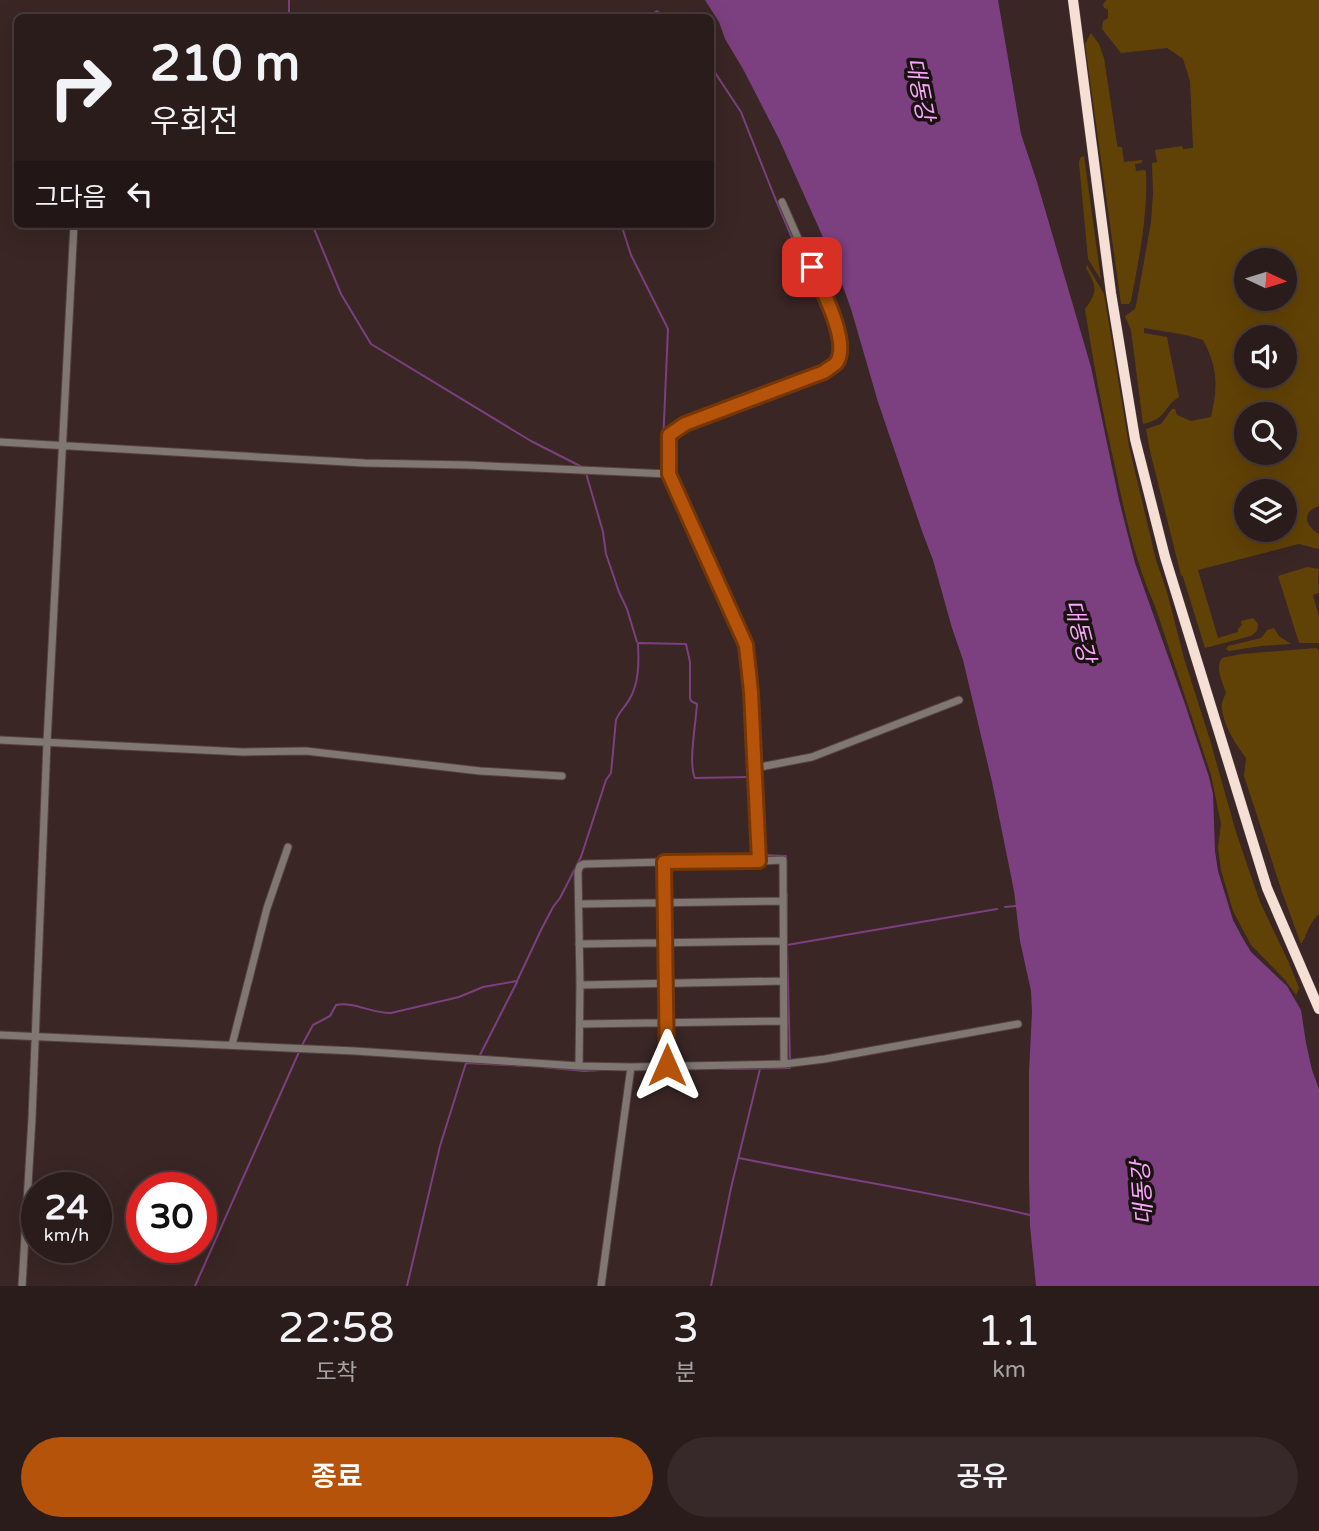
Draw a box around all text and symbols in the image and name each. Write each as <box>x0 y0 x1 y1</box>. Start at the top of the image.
text: 210 m <box>150 35 300 94</box>
icon: right <box>35 42 126 133</box>
water label: 대동강 <box>899 55 939 126</box>
text: 우회전 <box>150 103 238 141</box>
icon: left <box>121 175 159 213</box>
text: 그다음 <box>35 182 107 213</box>
pin <box>782 237 842 297</box>
icon: arrive <box>793 248 831 286</box>
north arrow <box>1234 248 1297 312</box>
map controls <box>1234 248 1297 542</box>
button: sound <box>1234 325 1297 388</box>
button: search <box>1234 402 1297 465</box>
button: layers <box>1234 479 1297 542</box>
water label: 대동강 <box>1058 597 1101 668</box>
position arrow <box>630 1028 704 1102</box>
water label: 대동강 <box>1127 1158 1159 1226</box>
speed limit sign: 30 <box>126 1172 217 1263</box>
text: 24 <box>45 1187 88 1229</box>
text: km/h <box>44 1224 89 1246</box>
text: 22:58 <box>278 1303 395 1354</box>
text: 3 <box>673 1303 699 1354</box>
text: 1.1 <box>977 1306 1041 1357</box>
text: km <box>992 1356 1026 1384</box>
text: 도착 <box>315 1359 357 1387</box>
text: 분 <box>675 1359 696 1387</box>
button: 종료 <box>21 1437 653 1517</box>
button: 공유 <box>667 1437 1298 1517</box>

